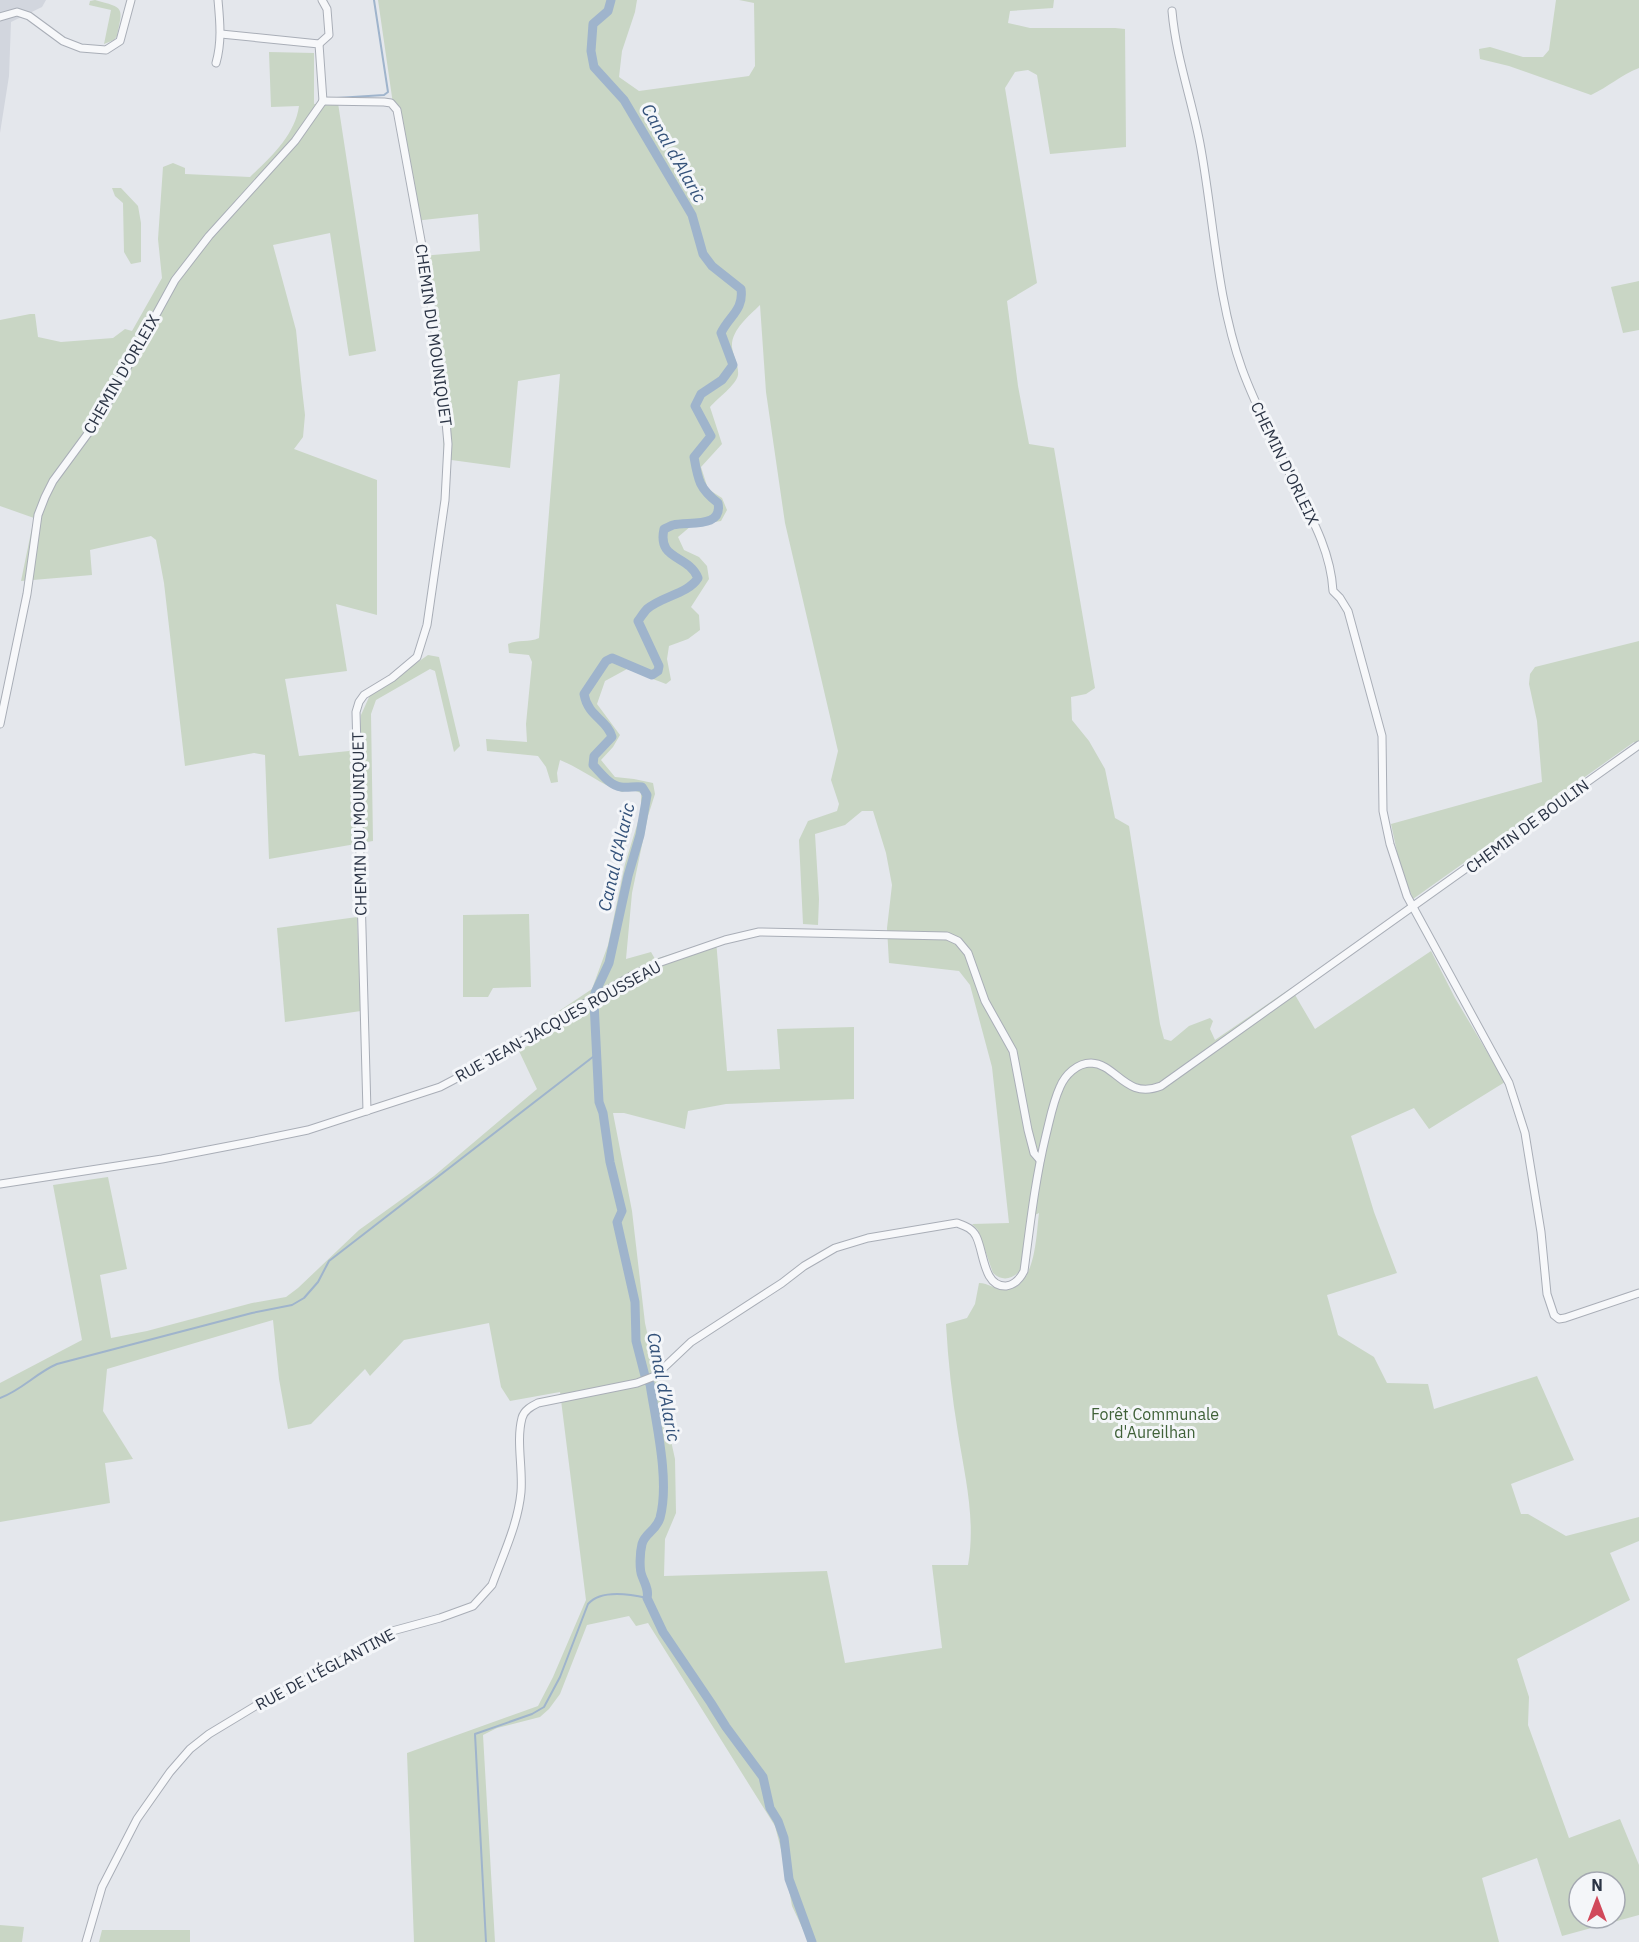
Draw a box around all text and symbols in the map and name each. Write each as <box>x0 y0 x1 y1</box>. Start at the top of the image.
water label: Canal d'Alaric <box>636 99 712 207</box>
street label: CHEMIN DU MOUNIQUET <box>411 243 457 427</box>
street label: CHEMIN D'ORLEIX <box>79 311 163 437</box>
street label: CHEMIN D'ORLEIX <box>1247 398 1324 528</box>
street label: CHEMIN DU MOUNIQUET <box>347 732 371 916</box>
street label: CHEMIN DE BOULIN <box>1462 775 1592 877</box>
water label: Canal d'Alaric <box>592 800 640 913</box>
street label: RUE JEAN-JACQUES ROUSSEAU <box>452 956 664 1086</box>
water label: Canal d'Alaric <box>642 1331 686 1444</box>
park label: Forêt Communale d'Aureilhan <box>1091 1404 1219 1442</box>
street label: RUE DE L'ÉGLANTINE <box>251 1623 398 1714</box>
north arrow <box>1567 1870 1627 1930</box>
text: N <box>1591 1875 1603 1895</box>

